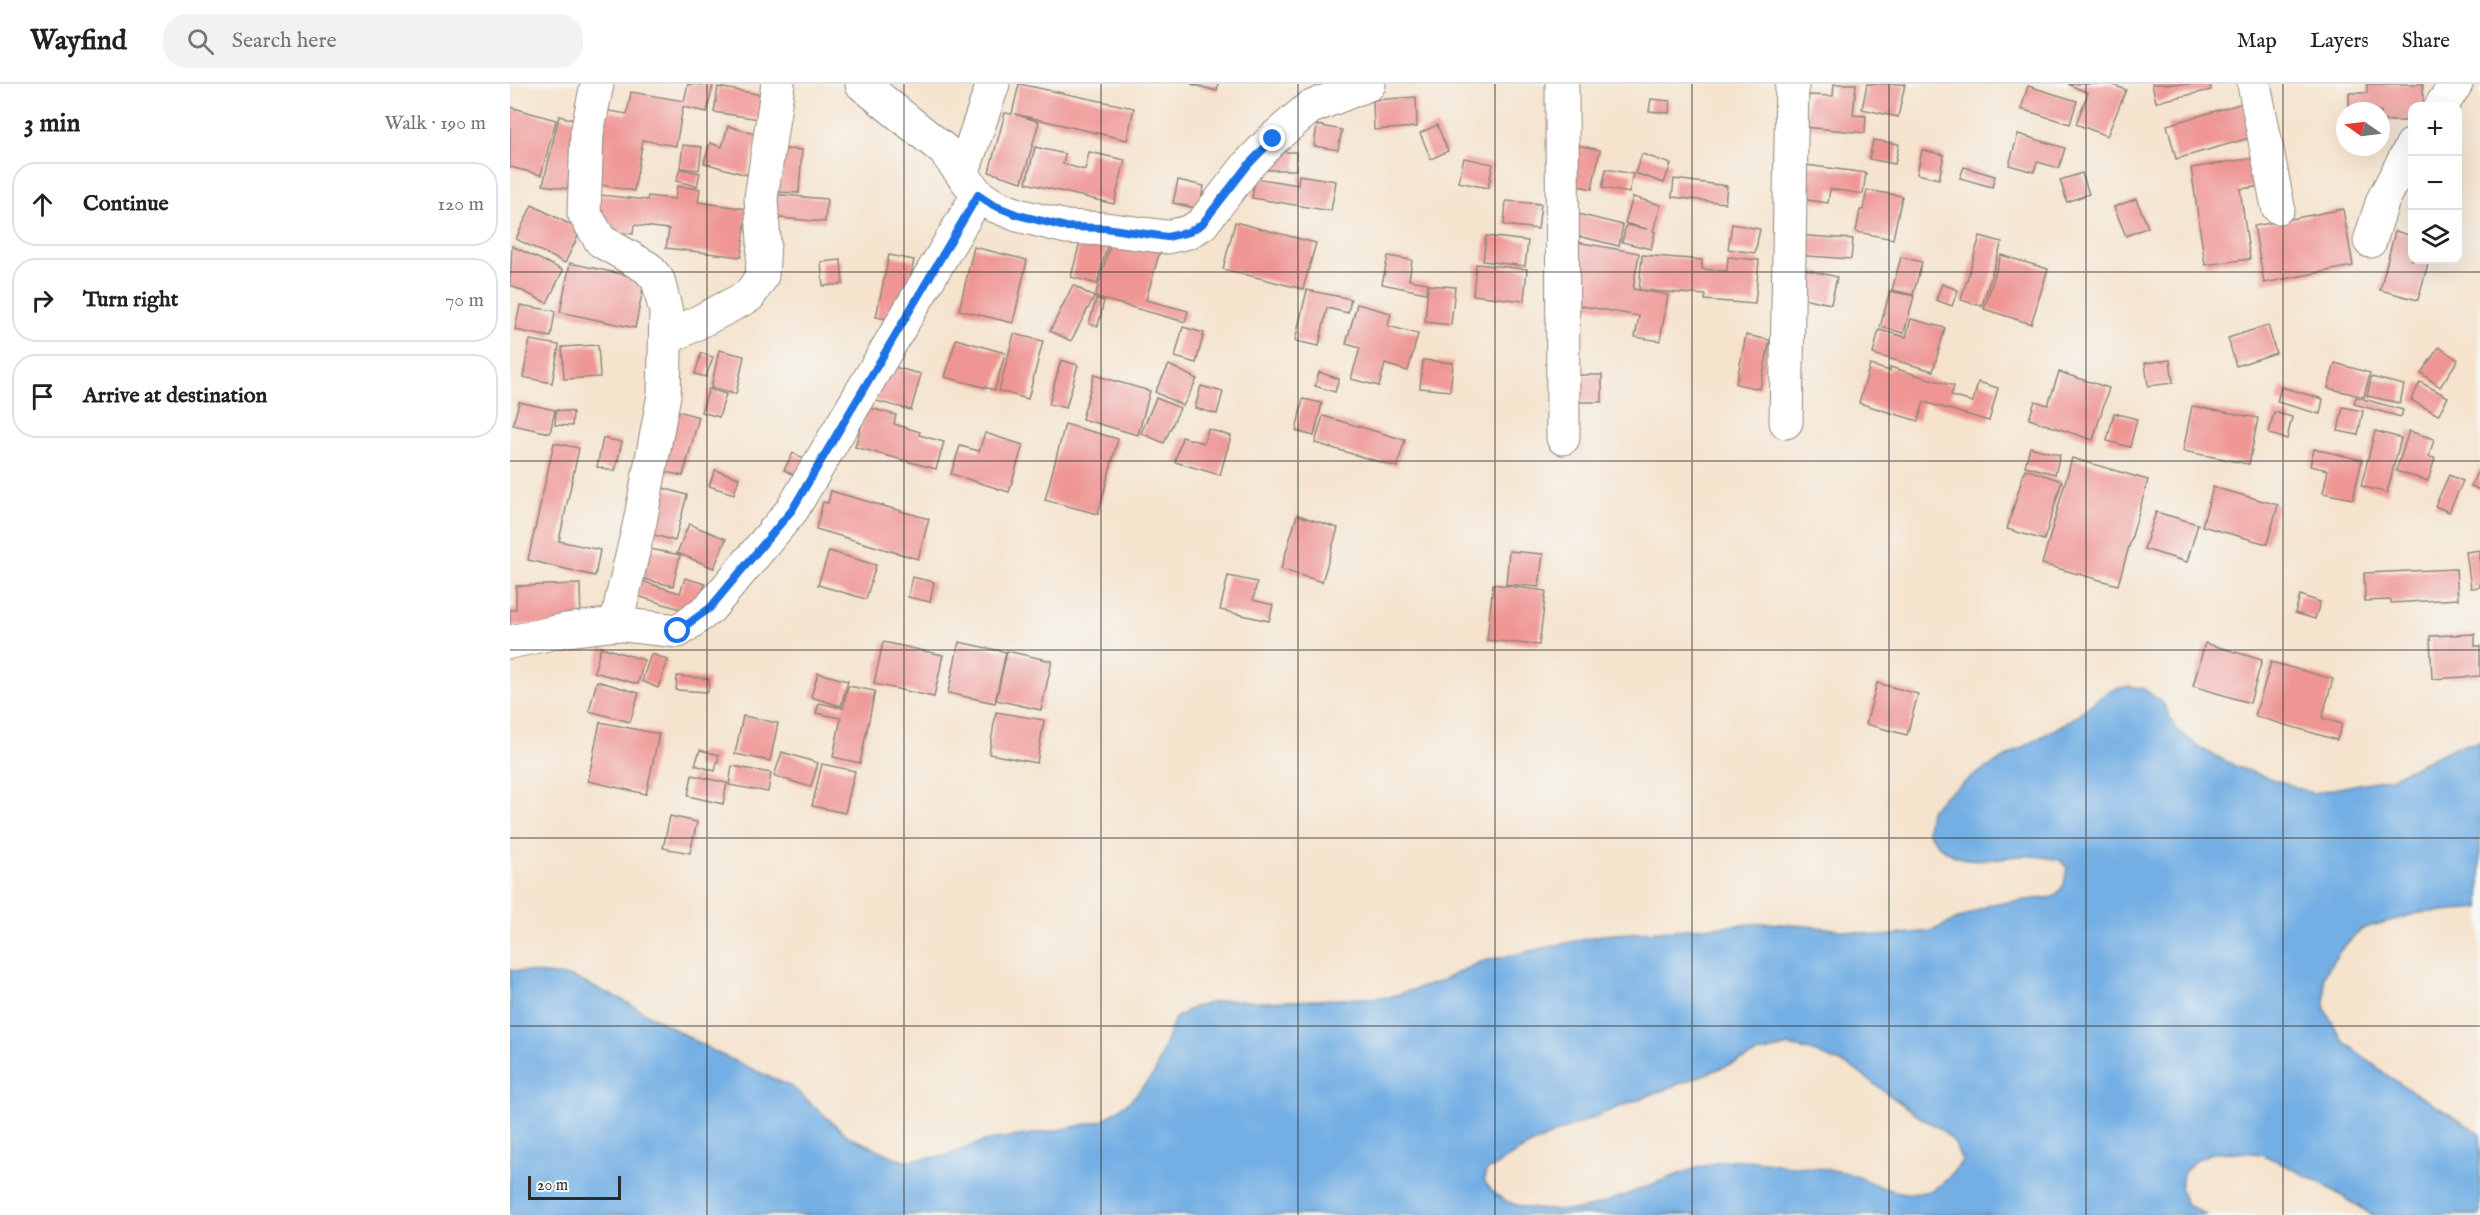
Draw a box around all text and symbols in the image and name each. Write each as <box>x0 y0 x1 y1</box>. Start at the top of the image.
search box <box>163 14 583 68</box>
text: Wayfind <box>30 24 127 59</box>
icon: search <box>184 25 217 58</box>
text: Search here <box>232 27 337 55</box>
text: Map <box>2237 28 2277 55</box>
text: Layers <box>2310 28 2369 55</box>
text: Share <box>2402 28 2450 55</box>
north arrow <box>2336 102 2390 156</box>
map controls <box>2408 102 2462 264</box>
button: + <box>2408 102 2462 156</box>
text: 3 min <box>24 107 80 140</box>
text: Walk · 190 m <box>384 111 486 136</box>
route end <box>1259 125 1285 151</box>
button: − <box>2408 156 2462 210</box>
icon: ahead <box>26 188 59 221</box>
text: Continue <box>83 190 169 218</box>
text: 120 m <box>438 192 484 217</box>
button: layers <box>2408 210 2462 264</box>
icon: right <box>26 284 59 317</box>
text: Turn right <box>83 286 178 314</box>
text: 70 m <box>445 288 484 313</box>
icon: arrive <box>26 380 59 413</box>
text: Arrive at destination <box>83 382 267 410</box>
route start <box>664 617 690 643</box>
scale bar <box>528 1173 621 1200</box>
text: 20 m <box>537 1176 568 1196</box>

